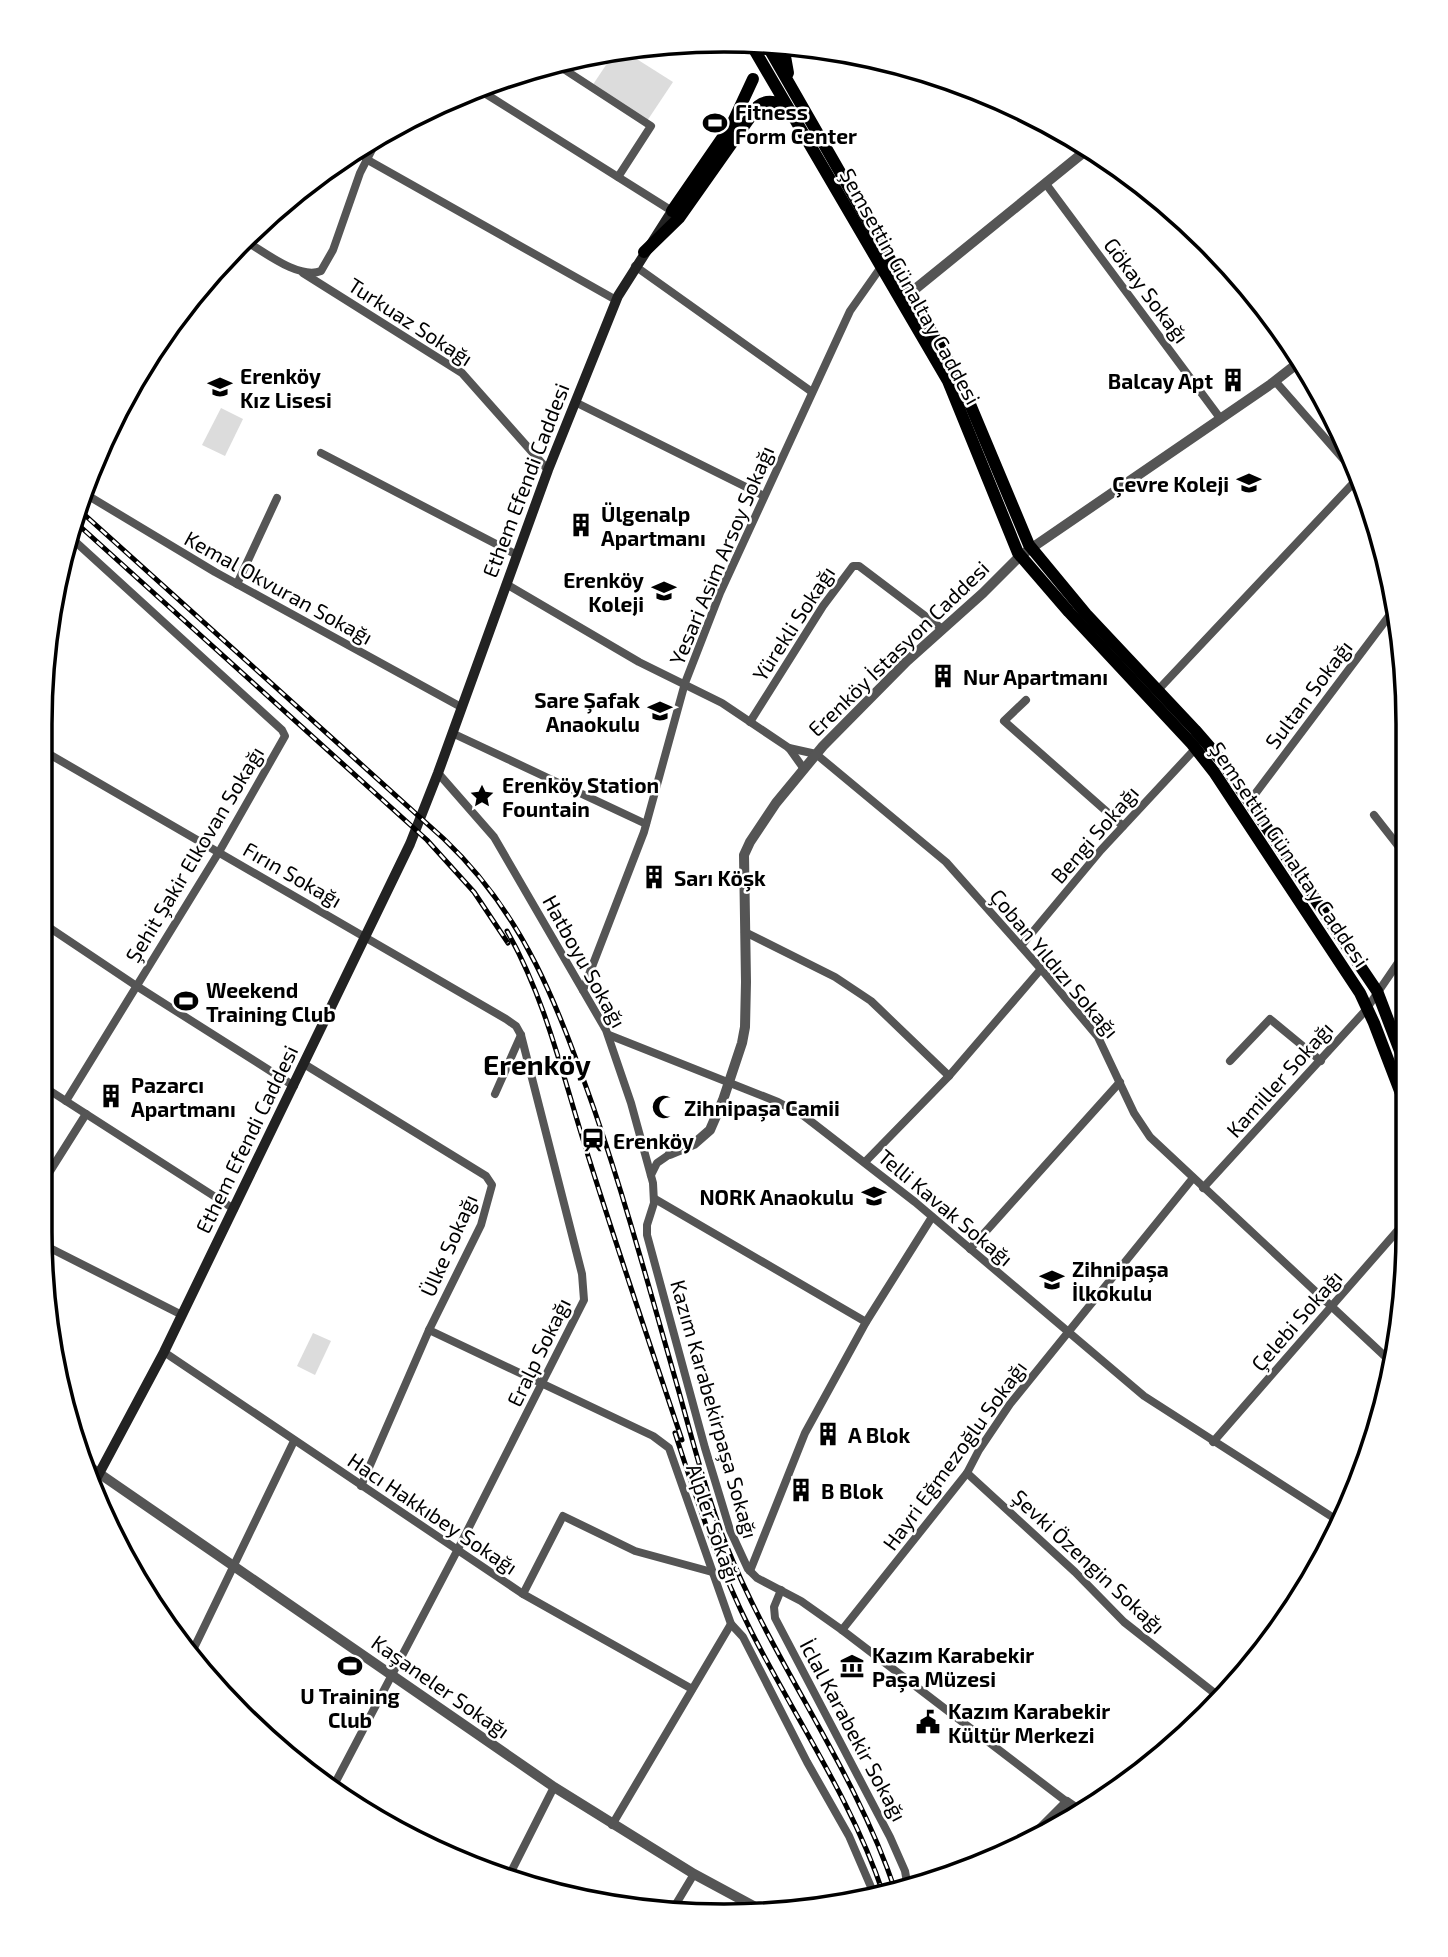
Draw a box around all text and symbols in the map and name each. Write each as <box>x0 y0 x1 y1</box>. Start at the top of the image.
place label: Fitness Form Center <box>735 99 857 148</box>
sports icon: Fitness Form Center <box>701 109 729 137</box>
street label: Şemsettin Günaltay Caddesi <box>834 164 986 409</box>
street label: Gökay Sokağı <box>1099 232 1195 348</box>
street label: Turkuaz Sokağı <box>344 272 478 370</box>
place label: Erenköy Kız Lisesi <box>240 363 332 412</box>
building icon: Balcay Apt <box>1219 366 1247 394</box>
place label: Balcay Apt <box>1108 368 1213 394</box>
school or university icon: Erenköy Kız Lisesi <box>206 373 234 401</box>
street label: Ethem Efendi Caddesi <box>476 379 574 581</box>
street label: Yesari Asim Arsoy Sokağı <box>663 442 779 668</box>
school or university icon: Çevre Koleji <box>1235 469 1263 497</box>
place label: Çevre Koleji <box>1112 471 1229 498</box>
place label: Ülgenalp Apartmanı <box>601 501 706 550</box>
building icon: Ülgenalp Apartmanı <box>567 511 595 539</box>
street label: Kemal Okvuran Sokağı <box>181 525 377 649</box>
street label: Erenköy İstasyon Caddesi <box>802 555 994 741</box>
street label: Yürekli Sokağı <box>747 561 839 685</box>
place label: Erenköy Koleji <box>563 567 644 616</box>
school or university icon: Erenköy Koleji <box>650 577 678 605</box>
street label: Sultan Sokağı <box>1259 635 1357 753</box>
building icon: Nur Apartmanı <box>929 662 957 690</box>
place label: Nur Apartmanı <box>963 664 1108 689</box>
place label: Sare Şafak Anaokulu <box>534 687 640 736</box>
school or university icon: Sare Şafak Anaokulu <box>646 697 674 725</box>
street label: Şemsettin Günaltay Caddesi <box>1204 737 1375 972</box>
street label: Şehit Şakir Elkovan Sokağı <box>120 741 270 968</box>
place label: Erenköy Station Fountain <box>502 772 659 821</box>
street label: Bengi Sokağı <box>1045 780 1143 888</box>
place icon: Erenköy Station Fountain <box>468 782 496 810</box>
street label: Fırın Sokağı <box>239 836 347 912</box>
building icon: Sarı Köşk <box>640 863 668 891</box>
place label: Sarı Köşk <box>674 865 766 892</box>
street label: Çoban Yıldızı Sokağı <box>984 883 1125 1044</box>
street label: Hatboyu Sokağı <box>538 890 632 1032</box>
place label: Weekend Training Club <box>206 977 336 1026</box>
sports icon: Weekend Training Club <box>172 987 200 1015</box>
street label: Kamiller Sokağı <box>1221 1016 1337 1142</box>
street label: Ethem Efendi Caddesi <box>190 1041 302 1237</box>
district label: Erenköy <box>483 1047 591 1081</box>
place label: Pazarcı Apartmanı <box>131 1072 236 1121</box>
building icon: Pazarcı Apartmanı <box>97 1082 125 1110</box>
mosque icon: Zihnipaşa Camii <box>650 1093 678 1121</box>
place label: Zihnipaşa Camii <box>684 1095 840 1122</box>
station icon: Erenköy <box>579 1126 607 1154</box>
place label: Erenköy <box>613 1128 694 1154</box>
street label: Telli Kavak Sokağı <box>874 1143 1018 1271</box>
school or university icon: NORK Anaokulu <box>860 1182 888 1210</box>
place label: NORK Anaokulu <box>699 1184 854 1209</box>
street label: Ülke Sokağı <box>414 1190 482 1300</box>
place label: Zihnipaşa İlkokulu <box>1072 1256 1169 1305</box>
street label: Çelebi Sokağı <box>1245 1264 1348 1377</box>
school or university icon: Zihnipaşa İlkokulu <box>1038 1266 1066 1294</box>
street label: Kazım Karabekirpaşa Sokağı <box>664 1277 764 1542</box>
street label: Eralp Sokağı <box>501 1294 575 1410</box>
street label: Hayri Eğmezoğlu Sokağı <box>877 1355 1031 1555</box>
building icon: A Blok <box>814 1420 842 1448</box>
place label: A Blok <box>848 1422 910 1447</box>
street label: Hacı Hakkıbey Sokağı <box>343 1447 523 1579</box>
street label: Alpler Sokağı <box>682 1460 746 1586</box>
building icon: B Blok <box>787 1476 815 1504</box>
place label: B Blok <box>821 1478 884 1503</box>
street label: Şevki Özengin Sokağı <box>1006 1484 1171 1640</box>
street label: Kaşaneler Sokağı <box>366 1629 515 1745</box>
street label: İclal Karabekir Sokağı <box>795 1635 913 1825</box>
place label: Kazım Karabekir Paşa Müzesi <box>872 1642 1034 1693</box>
sports icon: U Training Club <box>336 1652 364 1680</box>
museum icon: Kazım Karabekir Paşa Müzesi <box>838 1652 866 1680</box>
place label: U Training Club <box>300 1683 400 1732</box>
place label: Kazım Karabekir Kültür Merkezi <box>948 1698 1110 1747</box>
public building icon: Kazım Karabekir Kültür Merkezi <box>914 1708 942 1736</box>

